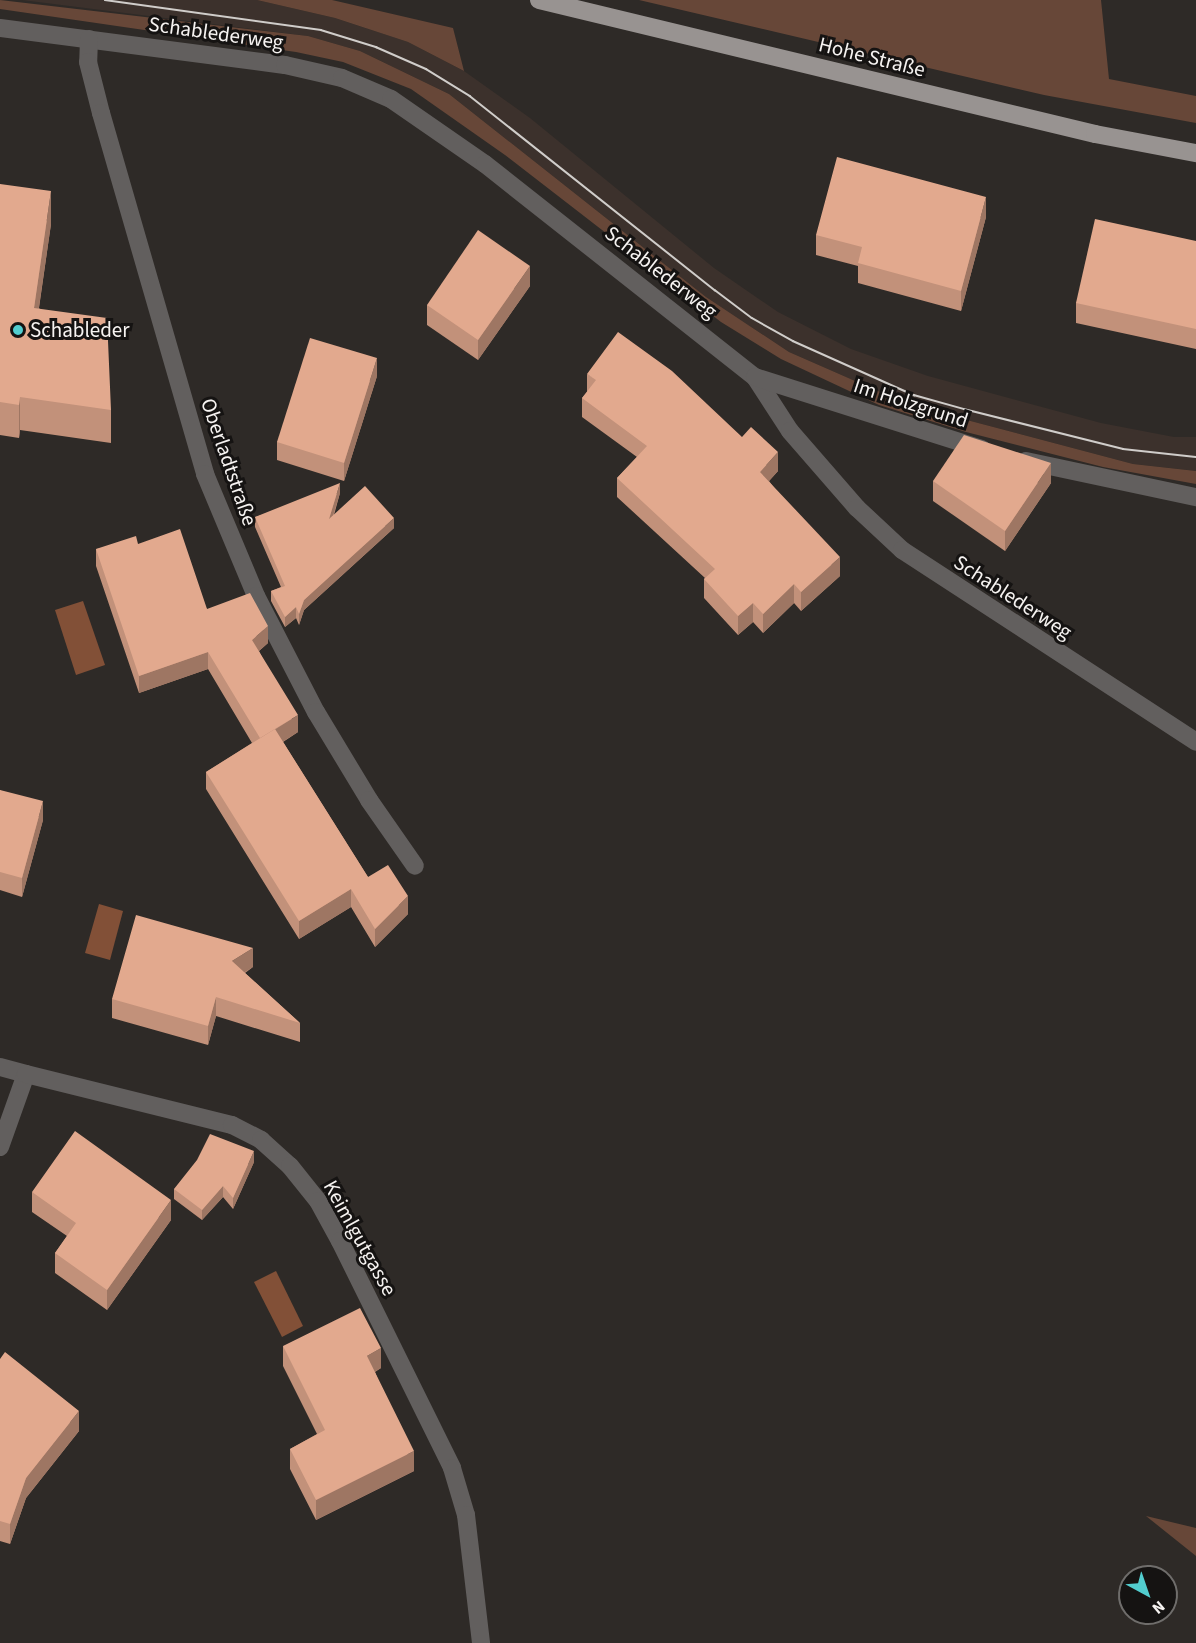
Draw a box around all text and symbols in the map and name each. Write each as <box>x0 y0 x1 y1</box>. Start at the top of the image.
street label: Schablederweg <box>147 11 285 55</box>
street label: Hohe Straße <box>816 32 928 82</box>
street label: Schablederweg <box>600 220 722 324</box>
place label: Schableder <box>30 317 130 343</box>
marker: Schableder <box>11 323 25 337</box>
street label: Im Holzgrund <box>851 373 971 433</box>
street label: Oberladtstraße <box>195 395 263 529</box>
street label: Schablederweg <box>949 549 1077 645</box>
street label: Keimlgutgasse <box>318 1176 402 1300</box>
north arrow <box>1118 1565 1178 1625</box>
text: N <box>1147 1595 1169 1619</box>

